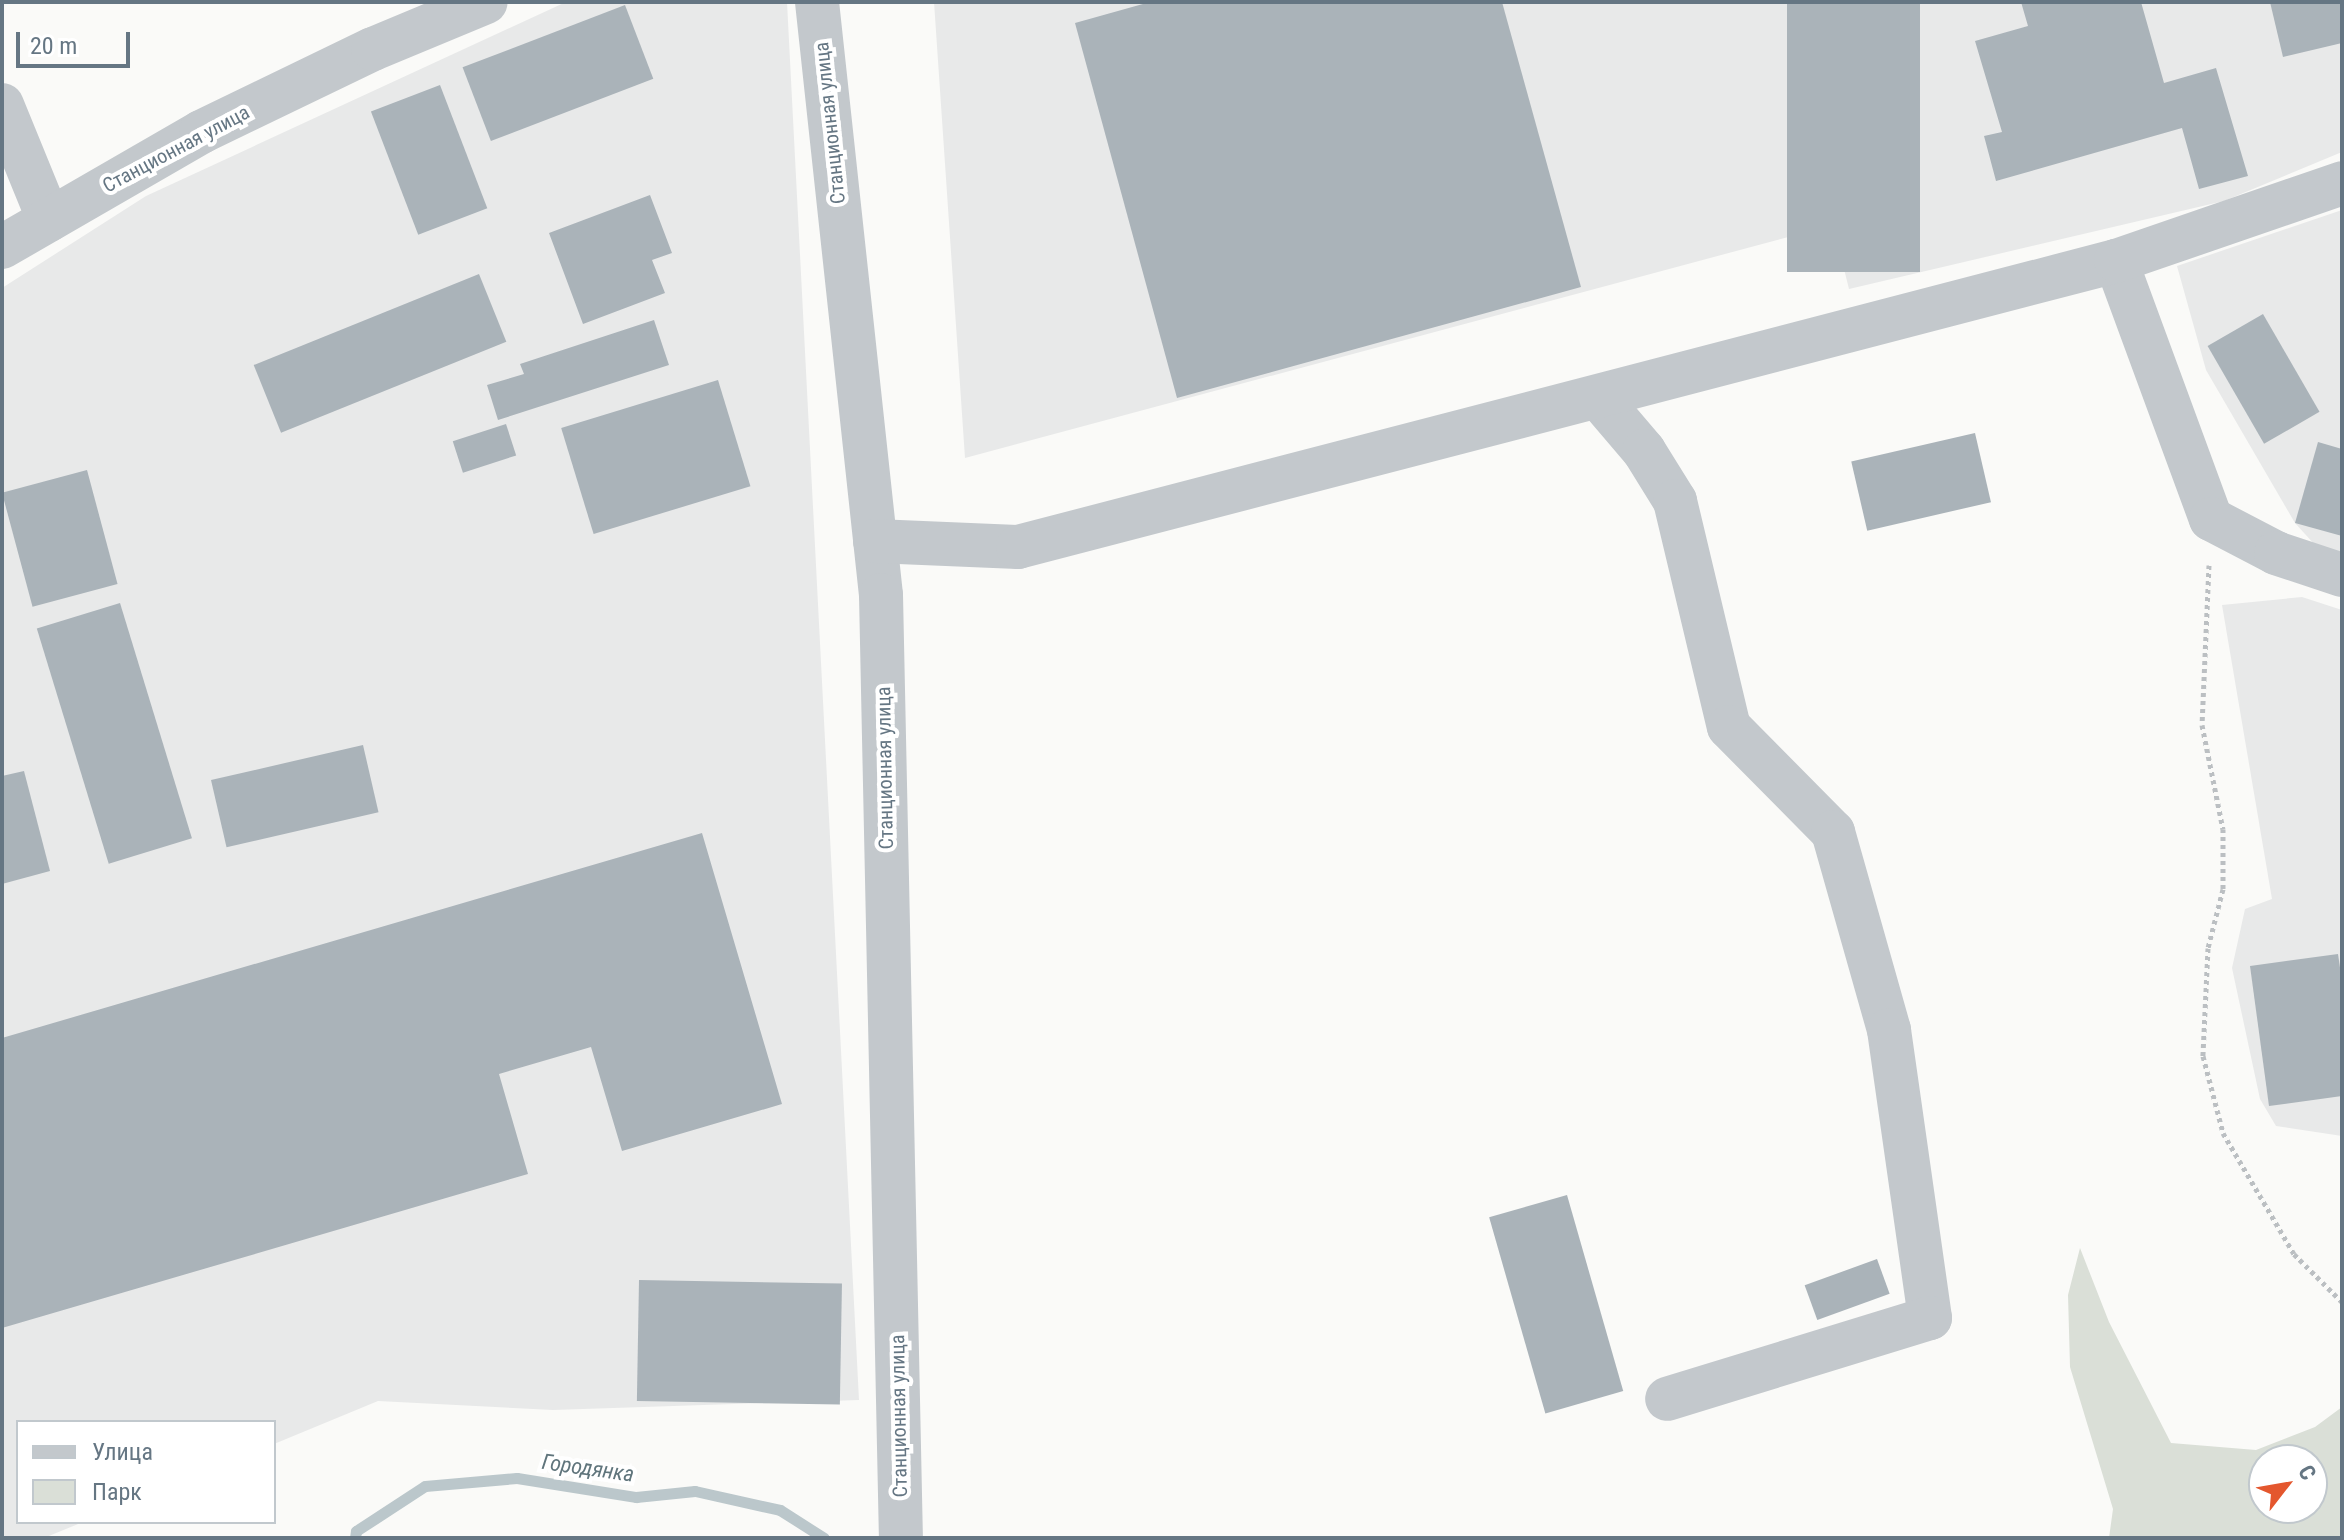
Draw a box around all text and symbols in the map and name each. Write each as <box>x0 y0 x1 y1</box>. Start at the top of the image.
scale bar <box>20 16 134 66</box>
text: 20 m <box>30 32 77 60</box>
street label: Станционная улица <box>810 41 850 205</box>
street label: Станционная улица <box>99 100 253 198</box>
street label: Станционная улица <box>872 686 898 850</box>
street label: Станционная улица <box>886 1334 912 1498</box>
legend <box>16 1420 276 1524</box>
text: Улица <box>92 1438 153 1466</box>
north arrow <box>2248 1444 2328 1524</box>
water label: Городянка <box>540 1448 636 1488</box>
text: С <box>2293 1461 2321 1484</box>
text: Парк <box>92 1478 142 1506</box>

